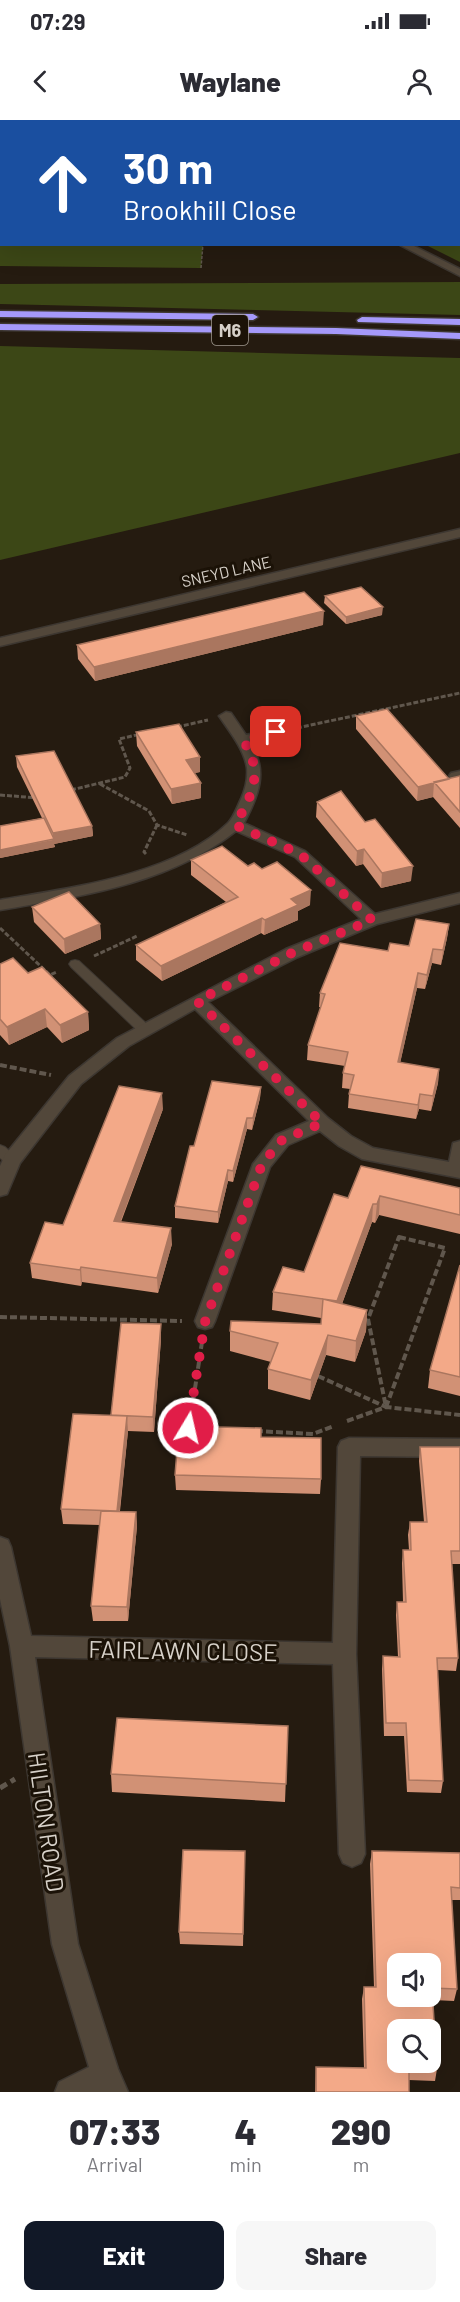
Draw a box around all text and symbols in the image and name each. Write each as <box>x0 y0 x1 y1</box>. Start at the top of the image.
text: 07:29 <box>30 8 85 34</box>
icon: back <box>24 65 57 98</box>
text: Waylane <box>179 65 281 97</box>
icon: person <box>403 65 436 98</box>
text: 30 m <box>123 142 213 192</box>
icon: ahead <box>24 144 102 222</box>
text: Brookhill Close <box>123 193 297 225</box>
road number: M6 <box>212 315 248 345</box>
street label: SNEYD LANE <box>179 551 273 591</box>
pin <box>250 706 301 757</box>
icon: arrive <box>259 715 292 748</box>
position arrow <box>156 1396 220 1460</box>
street label: FAIRLAWN CLOSE <box>88 1634 278 1666</box>
street label: HILTON ROAD <box>23 1750 71 1894</box>
map controls <box>387 1953 441 2073</box>
button: sound <box>387 1953 441 2007</box>
button: search <box>387 2019 441 2073</box>
text: 07:33 <box>69 2109 161 2152</box>
text: 4 <box>234 2109 257 2152</box>
text: 290 <box>331 2109 391 2152</box>
text: Arrival <box>87 2152 143 2176</box>
text: min <box>229 2152 262 2176</box>
text: m <box>353 2152 369 2176</box>
button: Exit <box>24 2221 224 2290</box>
button: Share <box>236 2221 436 2290</box>

